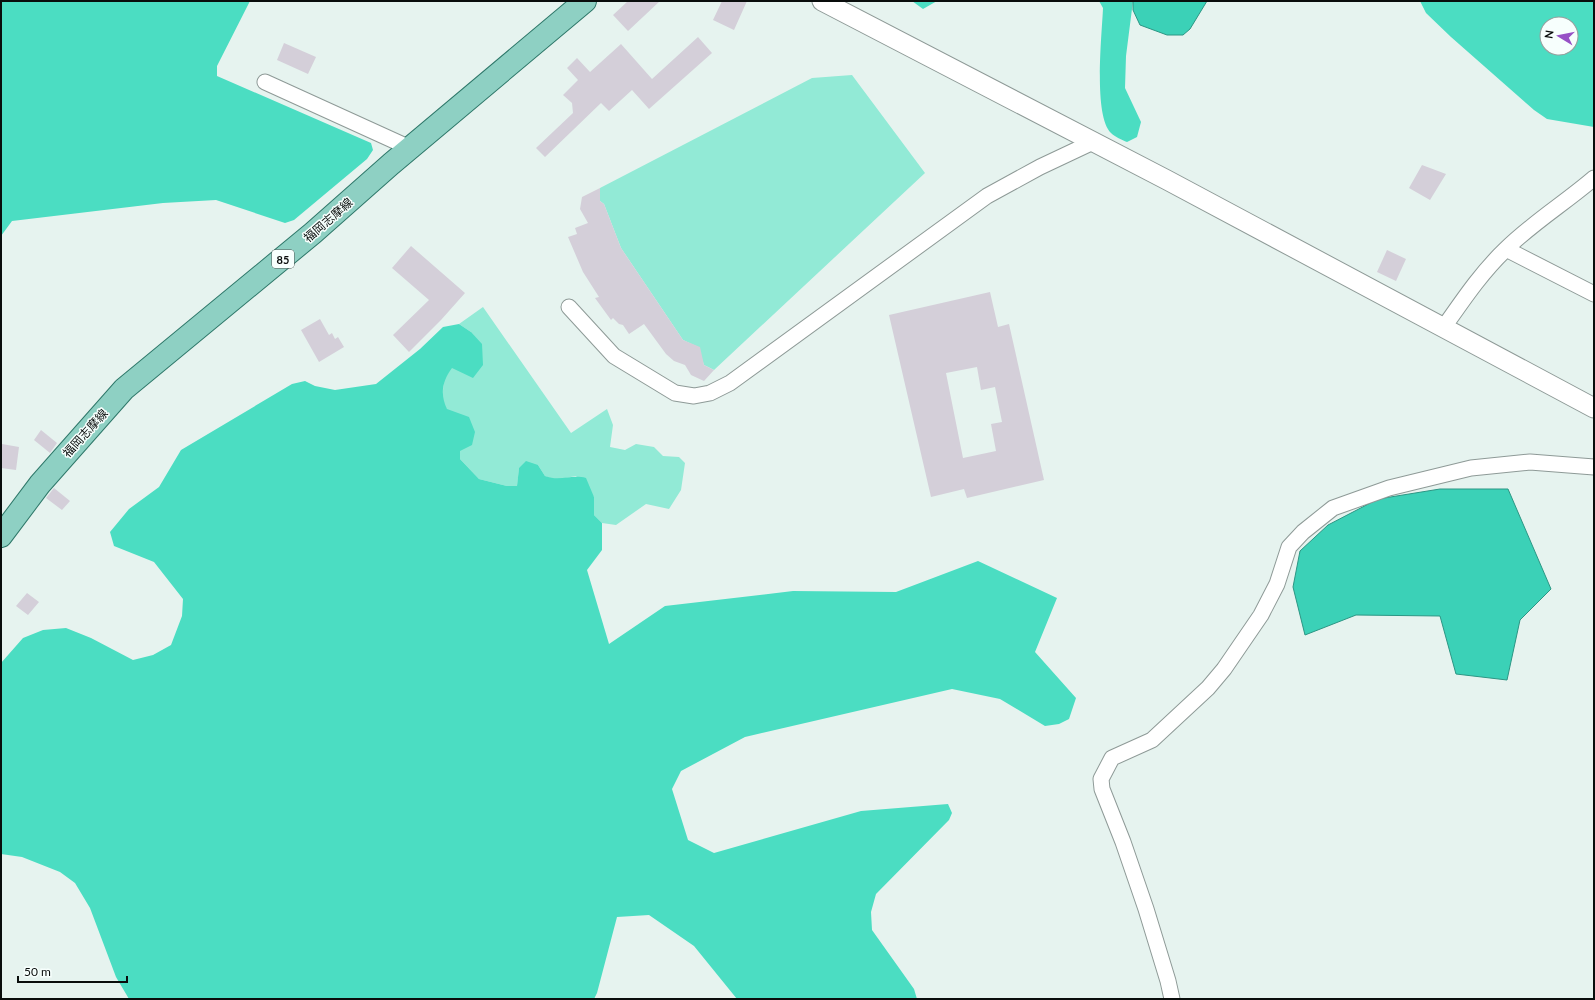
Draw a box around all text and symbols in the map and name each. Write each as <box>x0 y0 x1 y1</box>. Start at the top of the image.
north arrow <box>1539 16 1579 56</box>
text: N <box>1542 29 1556 39</box>
street label: 福岡志摩線 <box>300 195 356 245</box>
road number: 85 <box>272 250 294 268</box>
street label: 福岡志摩線 <box>59 406 111 460</box>
scale bar <box>18 958 127 984</box>
text: 50 m <box>24 964 51 979</box>

